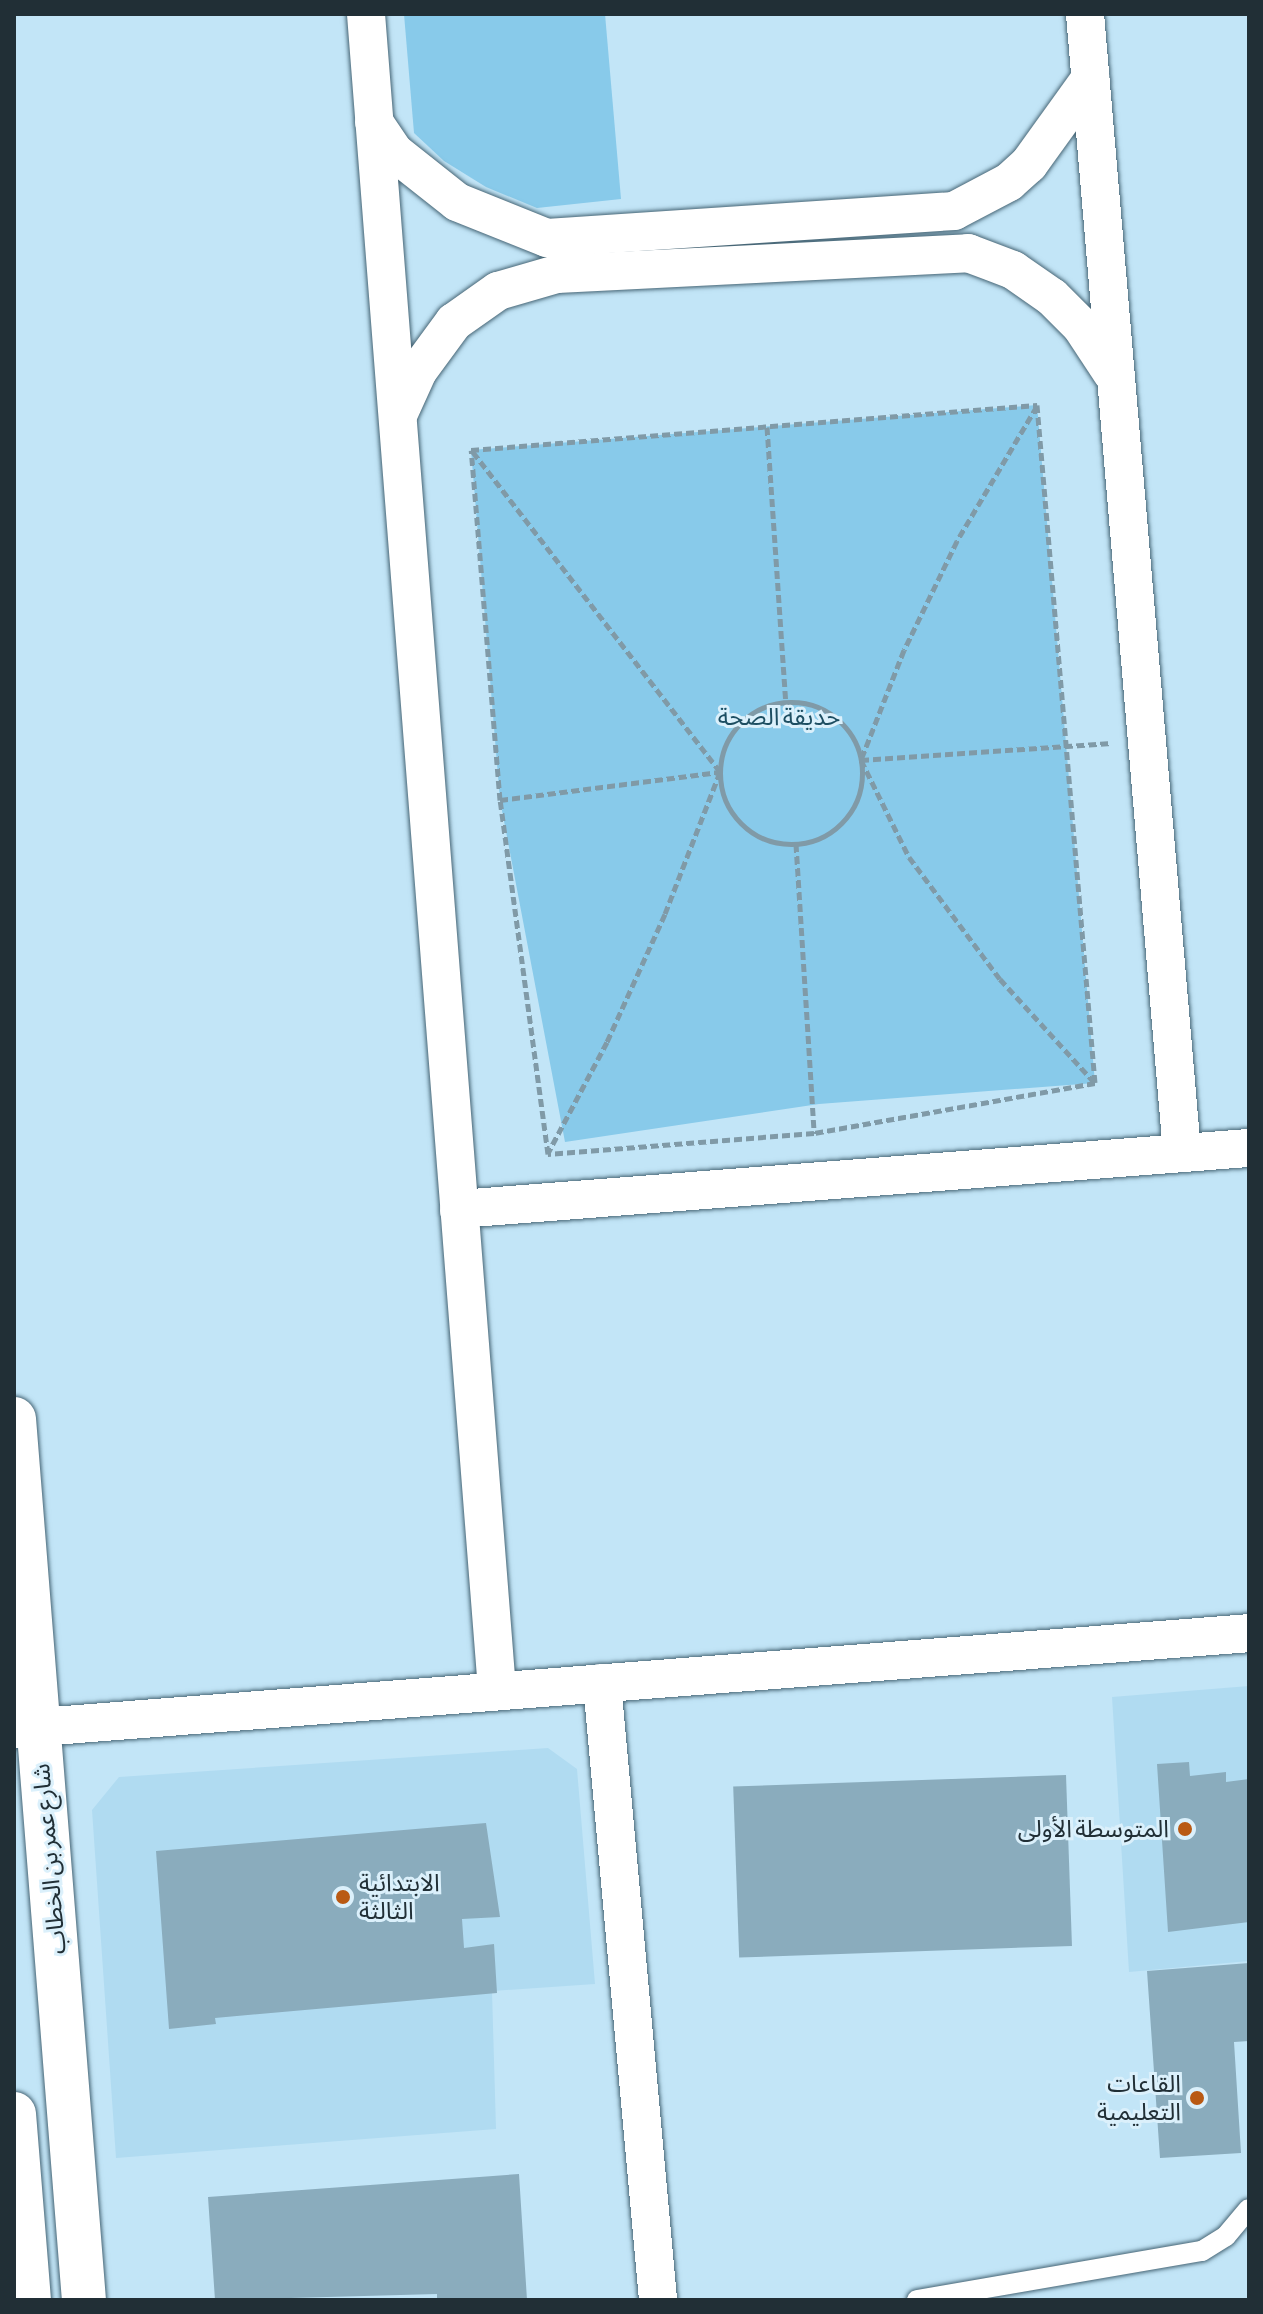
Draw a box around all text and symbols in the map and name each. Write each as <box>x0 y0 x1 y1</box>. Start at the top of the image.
park label: حديقة الصحة <box>718 703 840 731</box>
street label: شارع عمر بن الخطاب <box>26 1763 72 1955</box>
place label: المتوسطة الأولى <box>1018 1815 1169 1843</box>
marker: المتوسطة الأولى <box>1176 1820 1194 1838</box>
place label: الابتدائية الثالثة <box>359 1869 440 1925</box>
marker: الابتدائية الثالثة <box>334 1888 352 1906</box>
place label: القاعات التعليمية <box>1097 2070 1181 2126</box>
marker: القاعات التعليمية <box>1188 2089 1206 2107</box>

